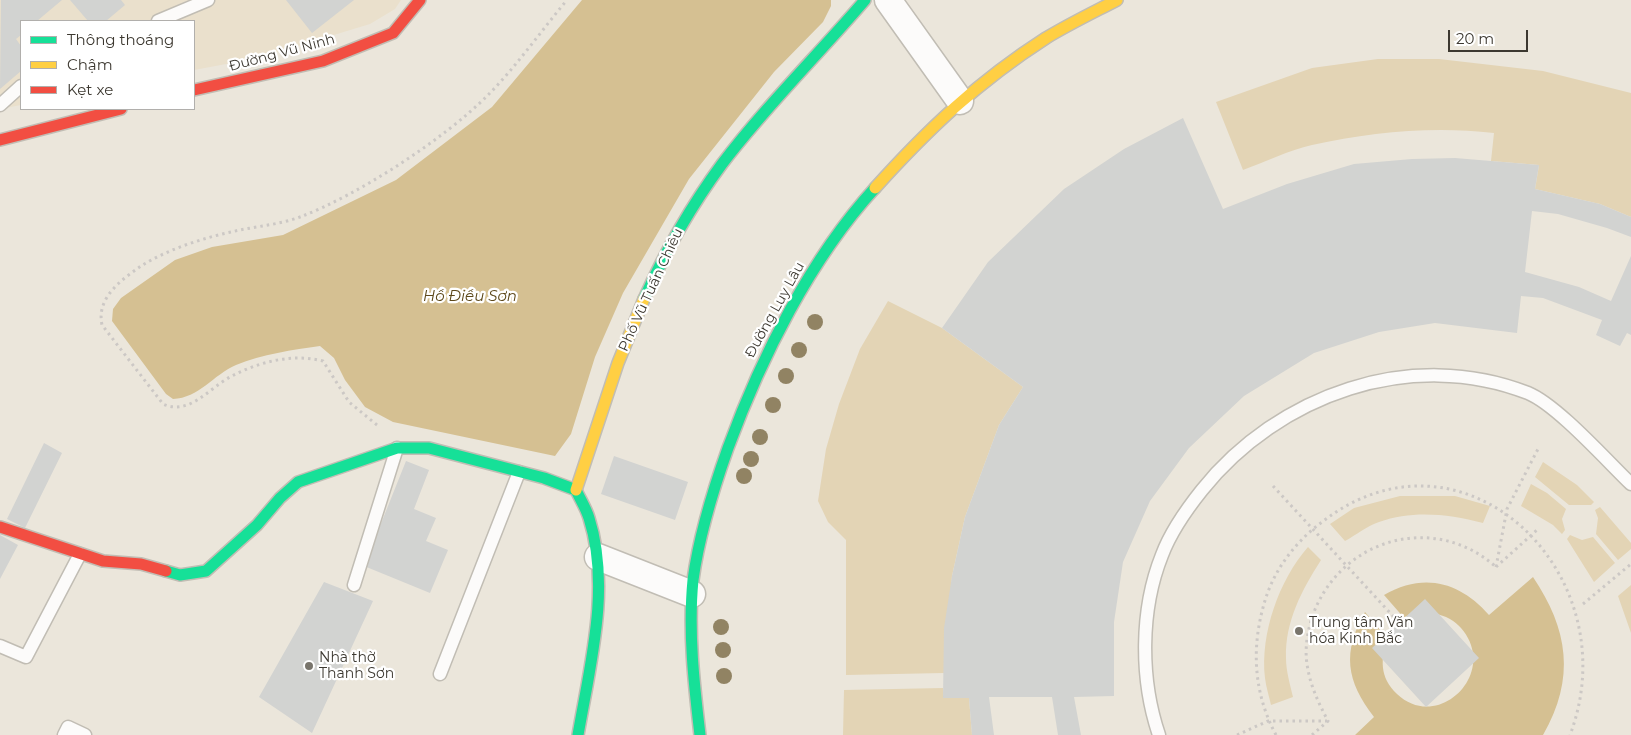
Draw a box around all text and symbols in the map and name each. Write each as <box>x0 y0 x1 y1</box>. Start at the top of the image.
legend <box>20 20 195 110</box>
scale bar <box>1451 20 1531 52</box>
text: 20 m <box>1456 29 1494 48</box>
text: Thông thoáng <box>67 30 174 49</box>
street label: Đường Vũ Ninh <box>227 31 337 75</box>
text: Chậm <box>67 55 113 74</box>
text: Kẹt xe <box>67 80 113 99</box>
street label: Phố Vũ Tuấn Chiêu <box>615 226 687 354</box>
street label: Đường Luy Lâu <box>742 259 808 361</box>
water label: Hồ Điều Sơn <box>423 288 517 306</box>
place label: Trung tâm Văn hóa Kinh Bắc <box>1309 615 1413 648</box>
marker: Trung tâm Văn hóa Kinh Bắc <box>1293 625 1305 637</box>
place label: Nhà thờ Thanh Sơn <box>319 650 394 682</box>
marker: Nhà thờ Thanh Sơn <box>303 660 315 672</box>

